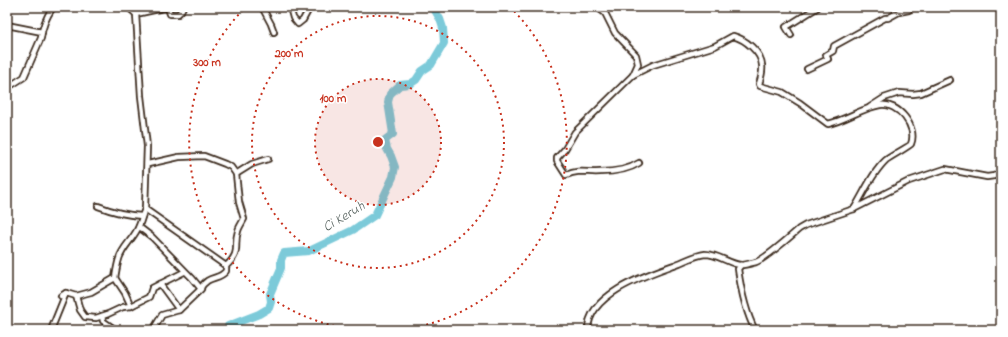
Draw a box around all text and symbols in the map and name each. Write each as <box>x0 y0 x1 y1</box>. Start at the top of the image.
text: 200 m <box>274 45 304 63</box>
text: 300 m <box>192 54 222 72</box>
text: 100 m <box>320 90 347 108</box>
centre of rings <box>371 135 385 149</box>
water label: Ci Keruh <box>319 196 369 238</box>

